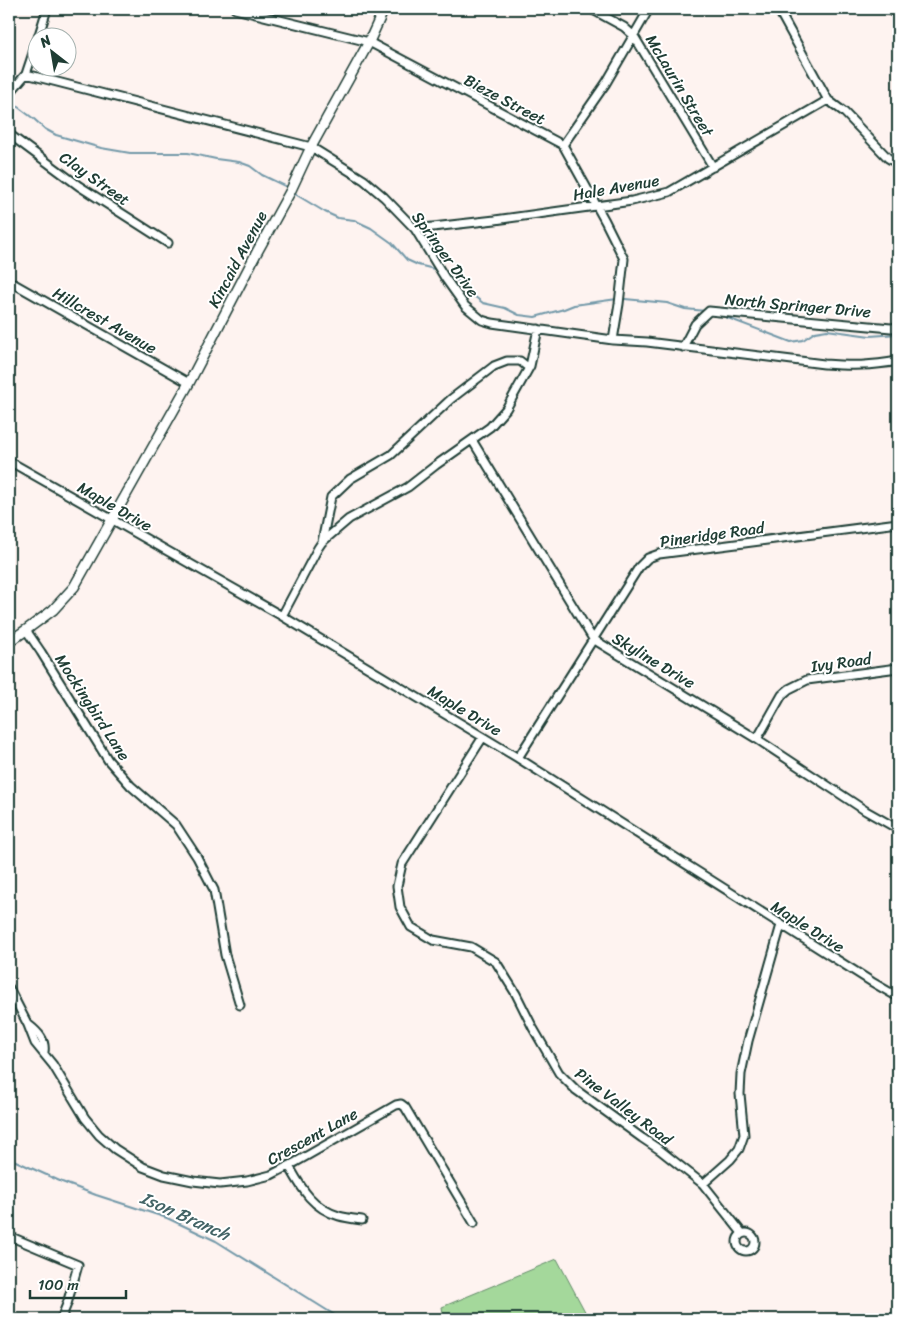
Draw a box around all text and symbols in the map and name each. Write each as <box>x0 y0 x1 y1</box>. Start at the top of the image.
north arrow <box>28 28 78 78</box>
text: N <box>34 28 56 55</box>
street label: McLaurin Street <box>637 28 722 143</box>
street label: Bieze Street <box>459 66 551 133</box>
street label: Clay Street <box>53 143 136 214</box>
street label: Hale Avenue <box>571 166 662 209</box>
street label: Kincaid Avenue <box>200 205 275 313</box>
street label: Springer Drive <box>404 205 487 304</box>
street label: Hillcrest Avenue <box>47 279 163 362</box>
street label: North Springer Drive <box>724 285 872 326</box>
street label: Maple Drive <box>72 473 158 540</box>
street label: Pineridge Road <box>658 513 768 556</box>
street label: Skyline Drive <box>606 624 701 697</box>
street label: Ivy Road <box>808 644 875 681</box>
street label: Mockingbird Lane <box>47 648 138 767</box>
street label: Maple Drive <box>422 677 508 744</box>
street label: Maple Drive <box>765 892 850 961</box>
street label: Pine Valley Road <box>568 1060 680 1154</box>
street label: Crescent Lane <box>261 1099 363 1173</box>
water label: Ison Branch <box>134 1182 236 1251</box>
scale bar <box>30 1268 126 1300</box>
text: 100 m <box>38 1272 79 1298</box>

